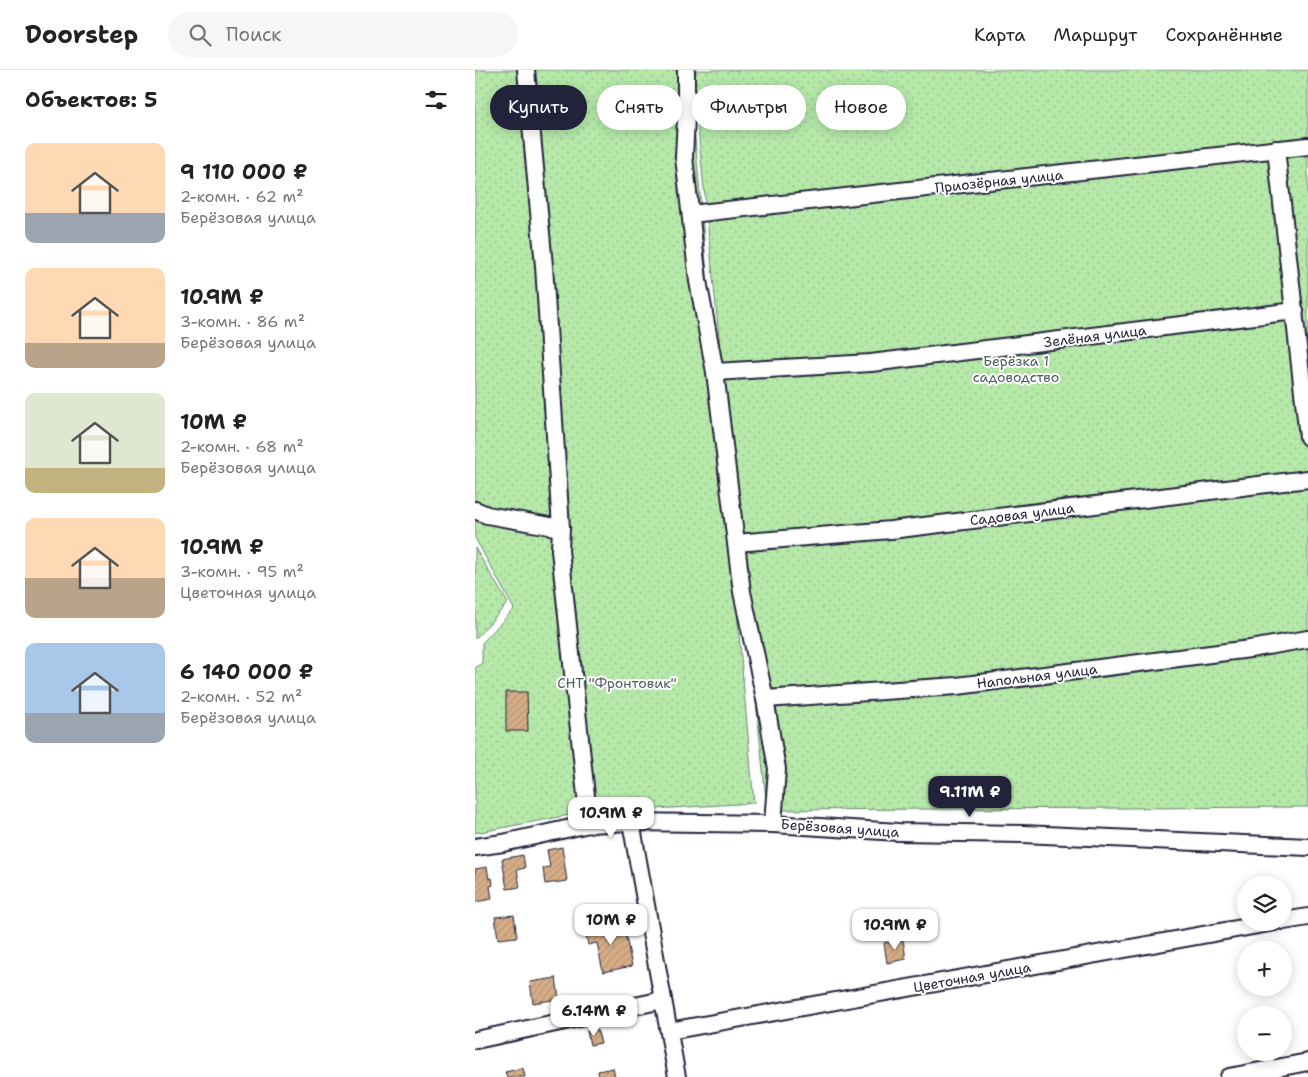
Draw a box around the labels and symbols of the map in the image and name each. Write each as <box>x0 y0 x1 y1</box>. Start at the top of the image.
street label: Приозёрная улица <box>934 165 1064 197</box>
street label: Зелёная улица <box>1043 321 1148 351</box>
park label: Берёзка 1 садоводство <box>973 352 1059 386</box>
street label: Садовая улица <box>969 499 1076 529</box>
street label: Напольная улица <box>976 660 1099 692</box>
park label: СНТ "Фронтовик" <box>557 674 677 692</box>
pin: 9.11M ₽ <box>924 776 1016 818</box>
pin: 10.9M ₽ <box>565 796 657 839</box>
street label: Берёзовая улица <box>780 815 900 841</box>
pin: 10M ₽ <box>576 904 646 946</box>
pin: 10.9M ₽ <box>849 908 941 951</box>
street label: Цветочная улица <box>912 958 1032 996</box>
pin: 6.14M ₽ <box>548 994 640 1037</box>

